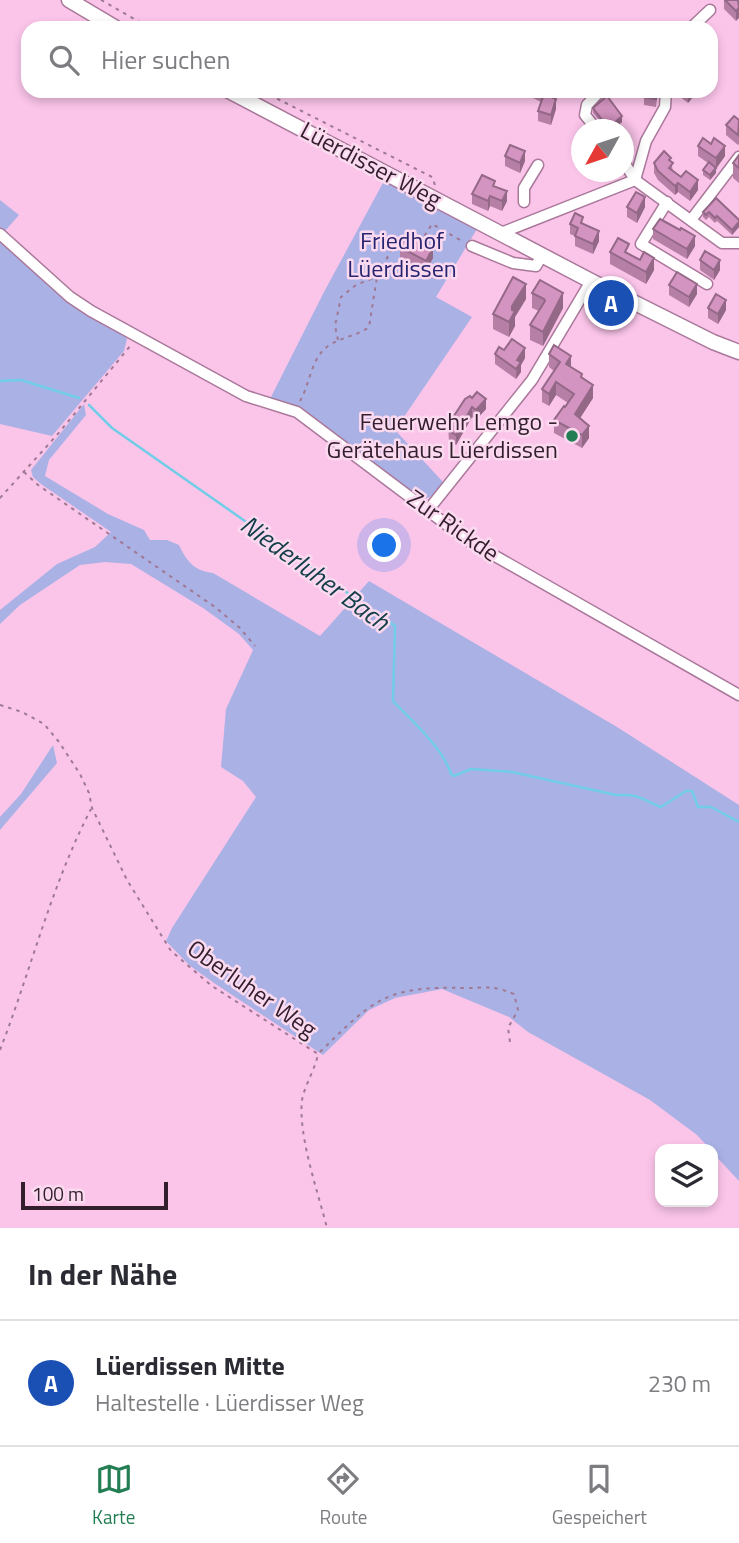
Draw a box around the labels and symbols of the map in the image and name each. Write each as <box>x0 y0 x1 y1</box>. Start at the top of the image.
street label: Lüerdisser Weg <box>294 112 449 217</box>
north arrow <box>571 119 634 182</box>
park label: Friedhof Lüerdissen <box>347 222 457 286</box>
pin: A <box>588 277 634 329</box>
place label: Feuerwehr Lemgo - Gerätehaus Lüerdissen <box>327 403 558 467</box>
marker: Feuerwehr Lemgo - Gerätehaus Lüerdissen <box>564 428 580 444</box>
street label: Zur Rickde <box>400 480 507 570</box>
water label: Niederluher Bach <box>233 505 399 641</box>
your location <box>367 528 401 562</box>
street label: Oberluher Weg <box>180 930 325 1046</box>
scale bar <box>21 1179 168 1211</box>

